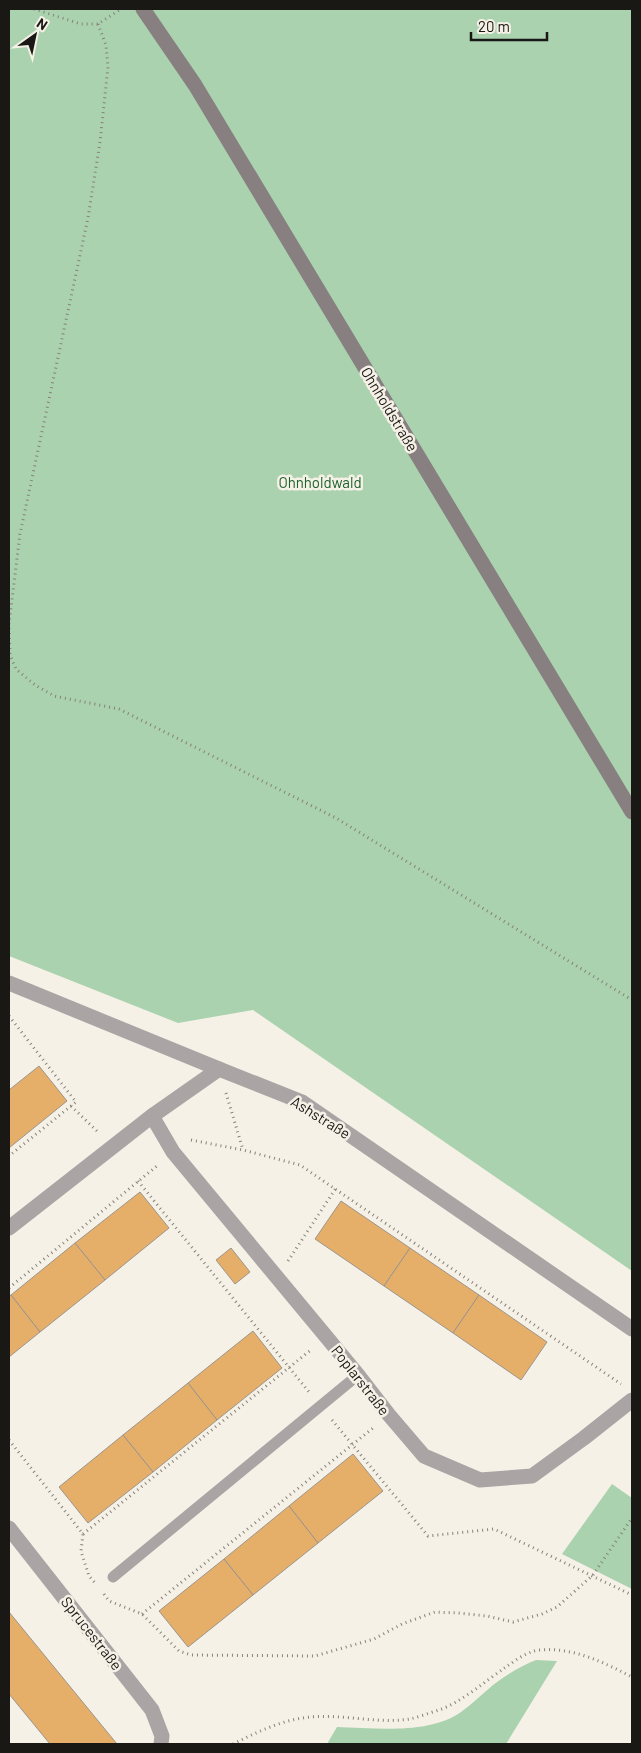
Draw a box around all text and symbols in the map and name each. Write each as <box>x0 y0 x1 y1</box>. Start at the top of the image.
north arrow <box>10 10 60 60</box>
scale bar <box>471 10 547 42</box>
text: N <box>34 14 51 33</box>
text: 20 m <box>478 17 510 35</box>
street label: Ohnholdstraße <box>358 363 422 455</box>
park label: Ohnholdwald <box>278 473 362 491</box>
street label: Ashstraße <box>288 1092 354 1142</box>
street label: Poplarstraße <box>328 1341 394 1419</box>
street label: Sprucestraße <box>58 1593 126 1673</box>

